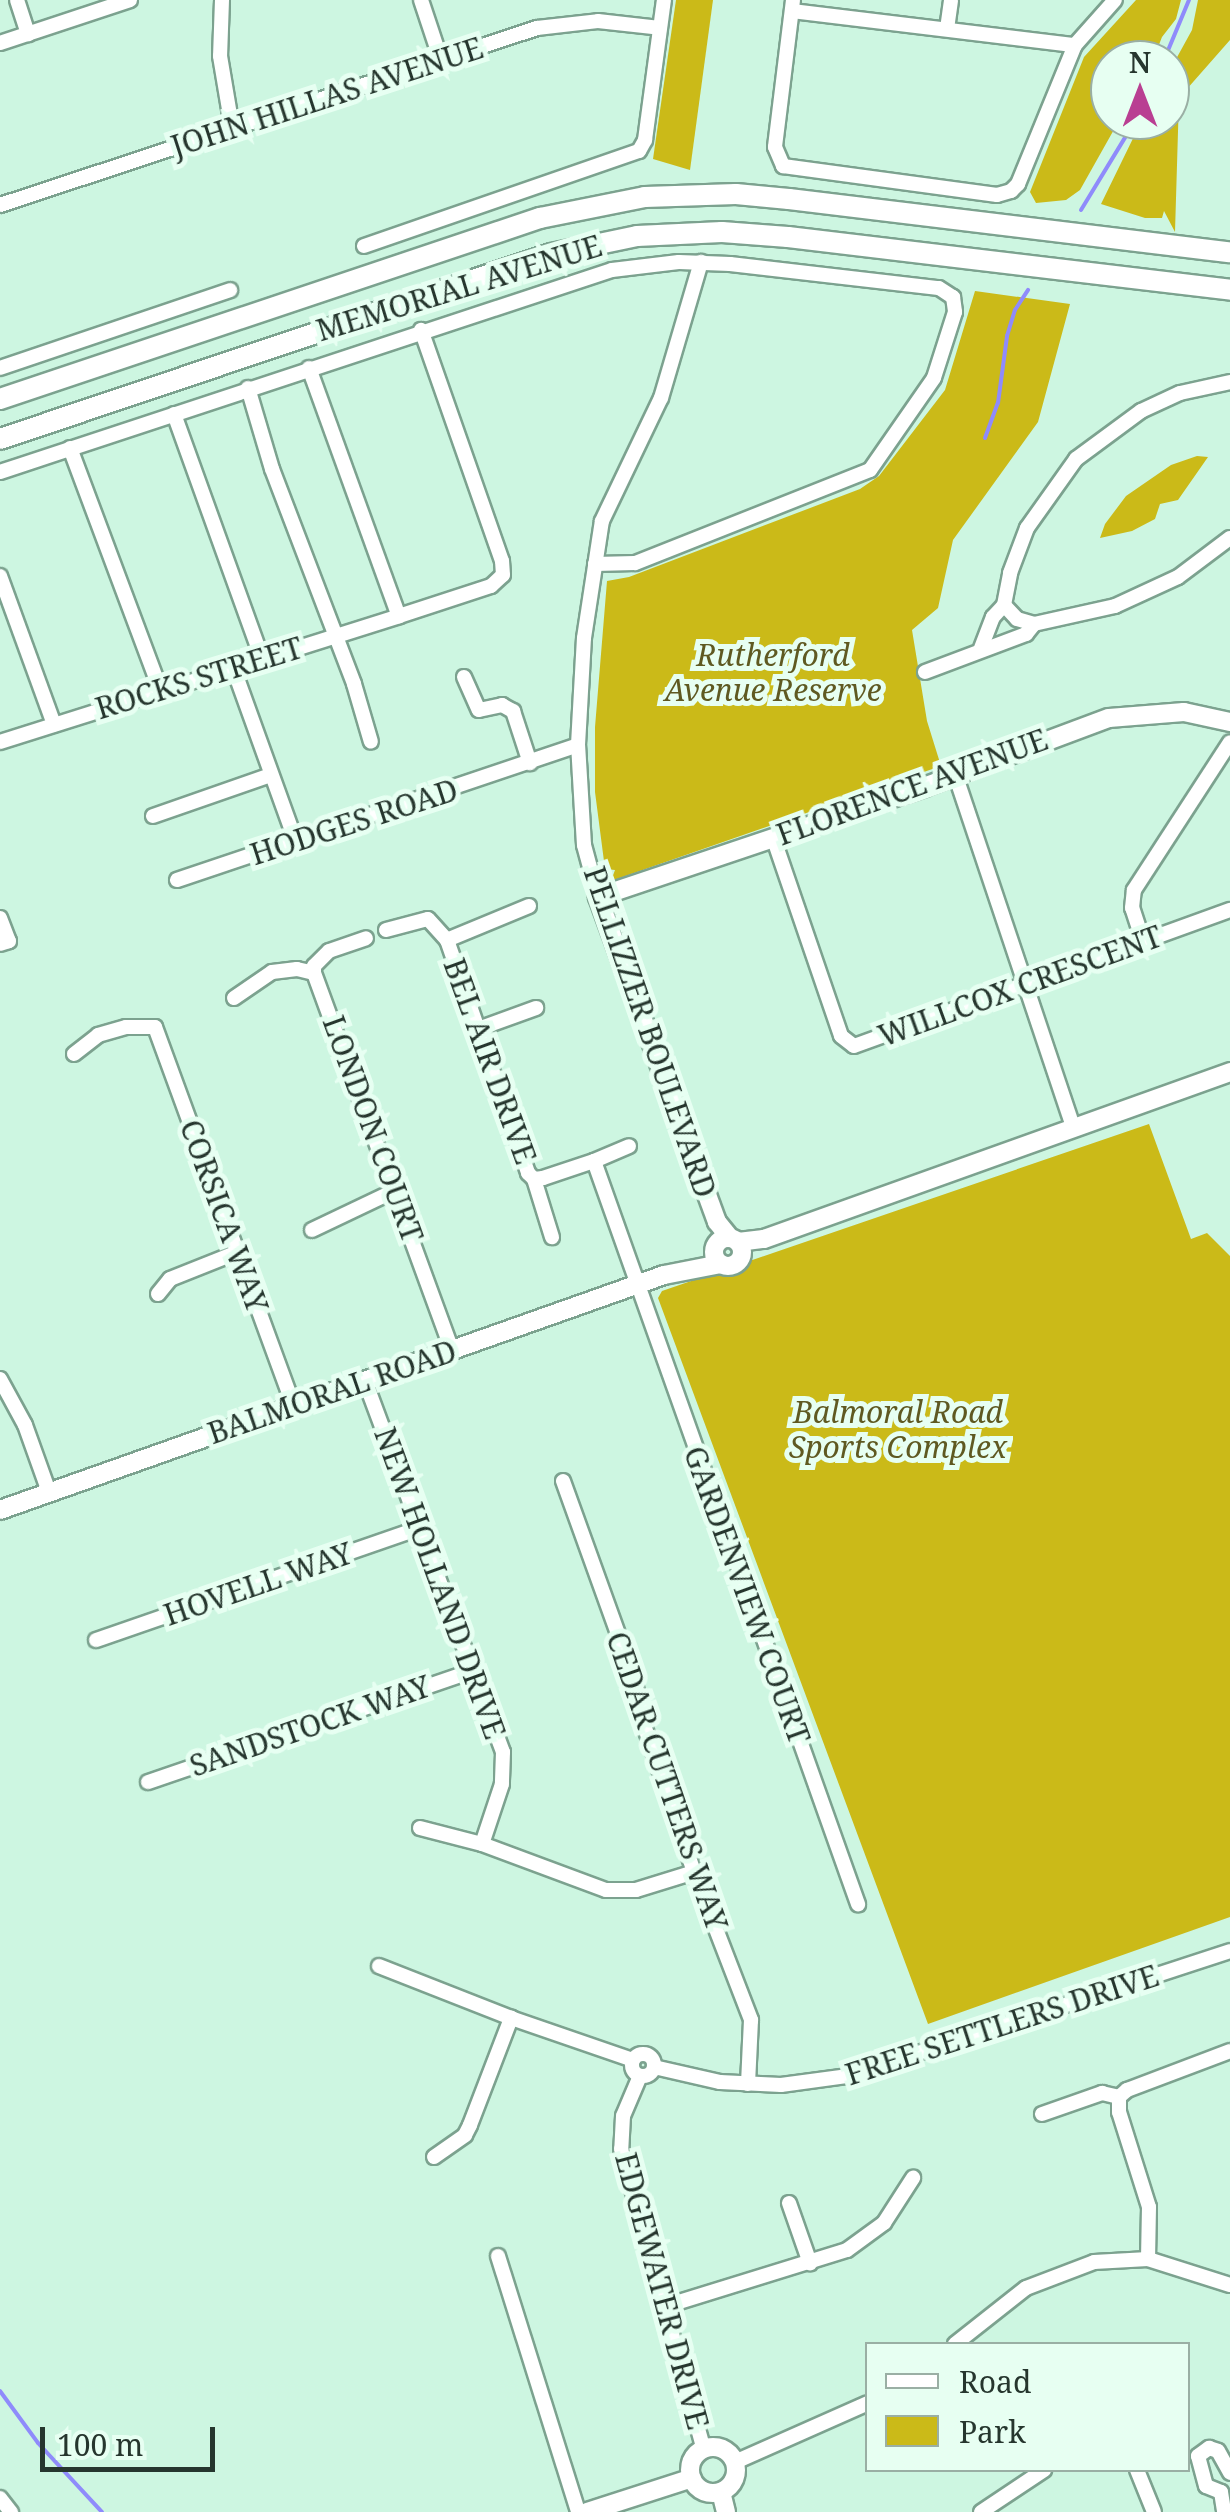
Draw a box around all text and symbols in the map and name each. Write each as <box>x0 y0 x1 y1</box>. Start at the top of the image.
street label: JOHN HILLAS AVENUE <box>167 30 487 164</box>
north arrow <box>1090 40 1190 140</box>
text: N <box>1129 43 1151 81</box>
street label: MEMORIAL AVENUE <box>312 227 606 349</box>
street label: ROCKS STREET <box>91 629 307 727</box>
park label: Rutherford Avenue Reserve <box>664 637 882 708</box>
street label: FLORENCE AVENUE <box>772 721 1052 853</box>
street label: HODGES ROAD <box>246 772 462 872</box>
street label: PELLIZZER BOULEVARD <box>576 862 724 1202</box>
street label: WILLCOX CRESCENT <box>873 918 1167 1054</box>
street label: BEL AIR DRIVE <box>436 953 544 1169</box>
street label: LONDON COURT <box>315 1011 431 1247</box>
street label: CORSICA WAY <box>173 1115 275 1317</box>
street label: BALMORAL ROAD <box>203 1333 461 1451</box>
park label: Balmoral Road Sports Complex <box>789 1394 1007 1464</box>
street label: NEW HOLLAND DRIVE <box>367 1422 513 1744</box>
street label: GARDENVIEW COURT <box>676 1441 818 1749</box>
street label: HOVELL WAY <box>159 1535 357 1633</box>
street label: CEDAR CUTTERS WAY <box>599 1627 735 1935</box>
street label: SANDSTOCK WAY <box>185 1668 435 1784</box>
street label: FREE SETTLERS DRIVE <box>841 1957 1163 2093</box>
street label: EDGEWATER DRIVE <box>608 2149 716 2433</box>
legend <box>865 2342 1190 2472</box>
text: Road <box>959 2361 1031 2402</box>
scale bar <box>45 2407 220 2469</box>
text: Park <box>959 2411 1026 2452</box>
text: 100 m <box>57 2424 143 2465</box>

